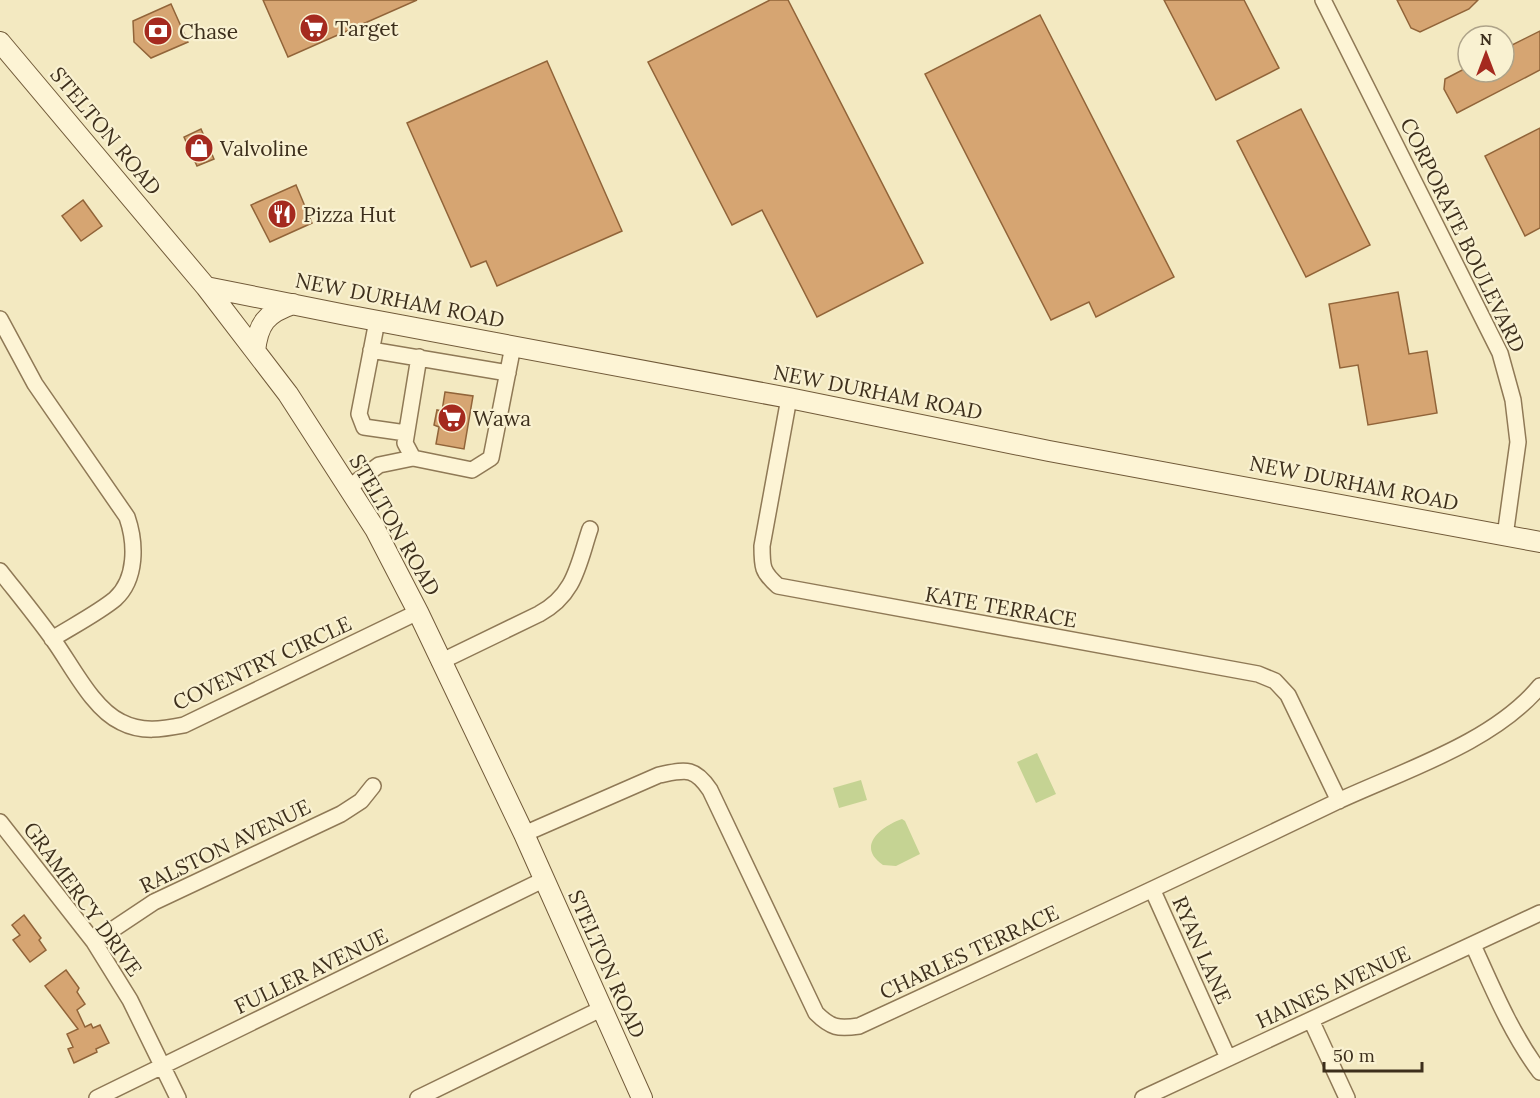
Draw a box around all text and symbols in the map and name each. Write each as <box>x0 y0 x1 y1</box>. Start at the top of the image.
supermarket icon: Target <box>298 12 330 44</box>
bank icon: Chase <box>142 15 174 47</box>
place label: Target <box>335 15 400 42</box>
place label: Chase <box>179 18 238 45</box>
north arrow <box>1456 24 1516 84</box>
text: N <box>1480 29 1492 49</box>
street label: STELTON ROAD <box>45 61 167 201</box>
street label: CORPORATE BOULEVARD <box>1394 113 1532 357</box>
shop icon: Valvoline <box>183 132 215 164</box>
place label: Valvoline <box>219 135 308 162</box>
restaurant icon: Pizza Hut <box>266 198 298 230</box>
place label: Pizza Hut <box>303 201 397 228</box>
street label: NEW DURHAM ROAD <box>293 266 507 334</box>
street label: NEW DURHAM ROAD <box>771 358 985 426</box>
supermarket icon: Wawa <box>436 402 468 434</box>
place label: Wawa <box>473 405 531 432</box>
street label: STELTON ROAD <box>344 449 446 601</box>
street label: NEW DURHAM ROAD <box>1247 449 1461 517</box>
street label: KATE TERRACE <box>923 580 1079 634</box>
street label: COVENTRY CIRCLE <box>168 610 356 716</box>
street label: RALSTON AVENUE <box>135 793 315 899</box>
street label: GRAMERCY DRIVE <box>18 816 148 982</box>
street label: STELTON ROAD <box>562 886 652 1042</box>
street label: RYAN LANE <box>1166 892 1238 1008</box>
street label: CHARLES TERRACE <box>875 899 1063 1005</box>
street label: FULLER AVENUE <box>230 922 392 1020</box>
street label: HAINES AVENUE <box>1252 939 1414 1035</box>
scale bar <box>1324 1035 1422 1073</box>
text: 50 m <box>1333 1044 1375 1067</box>

